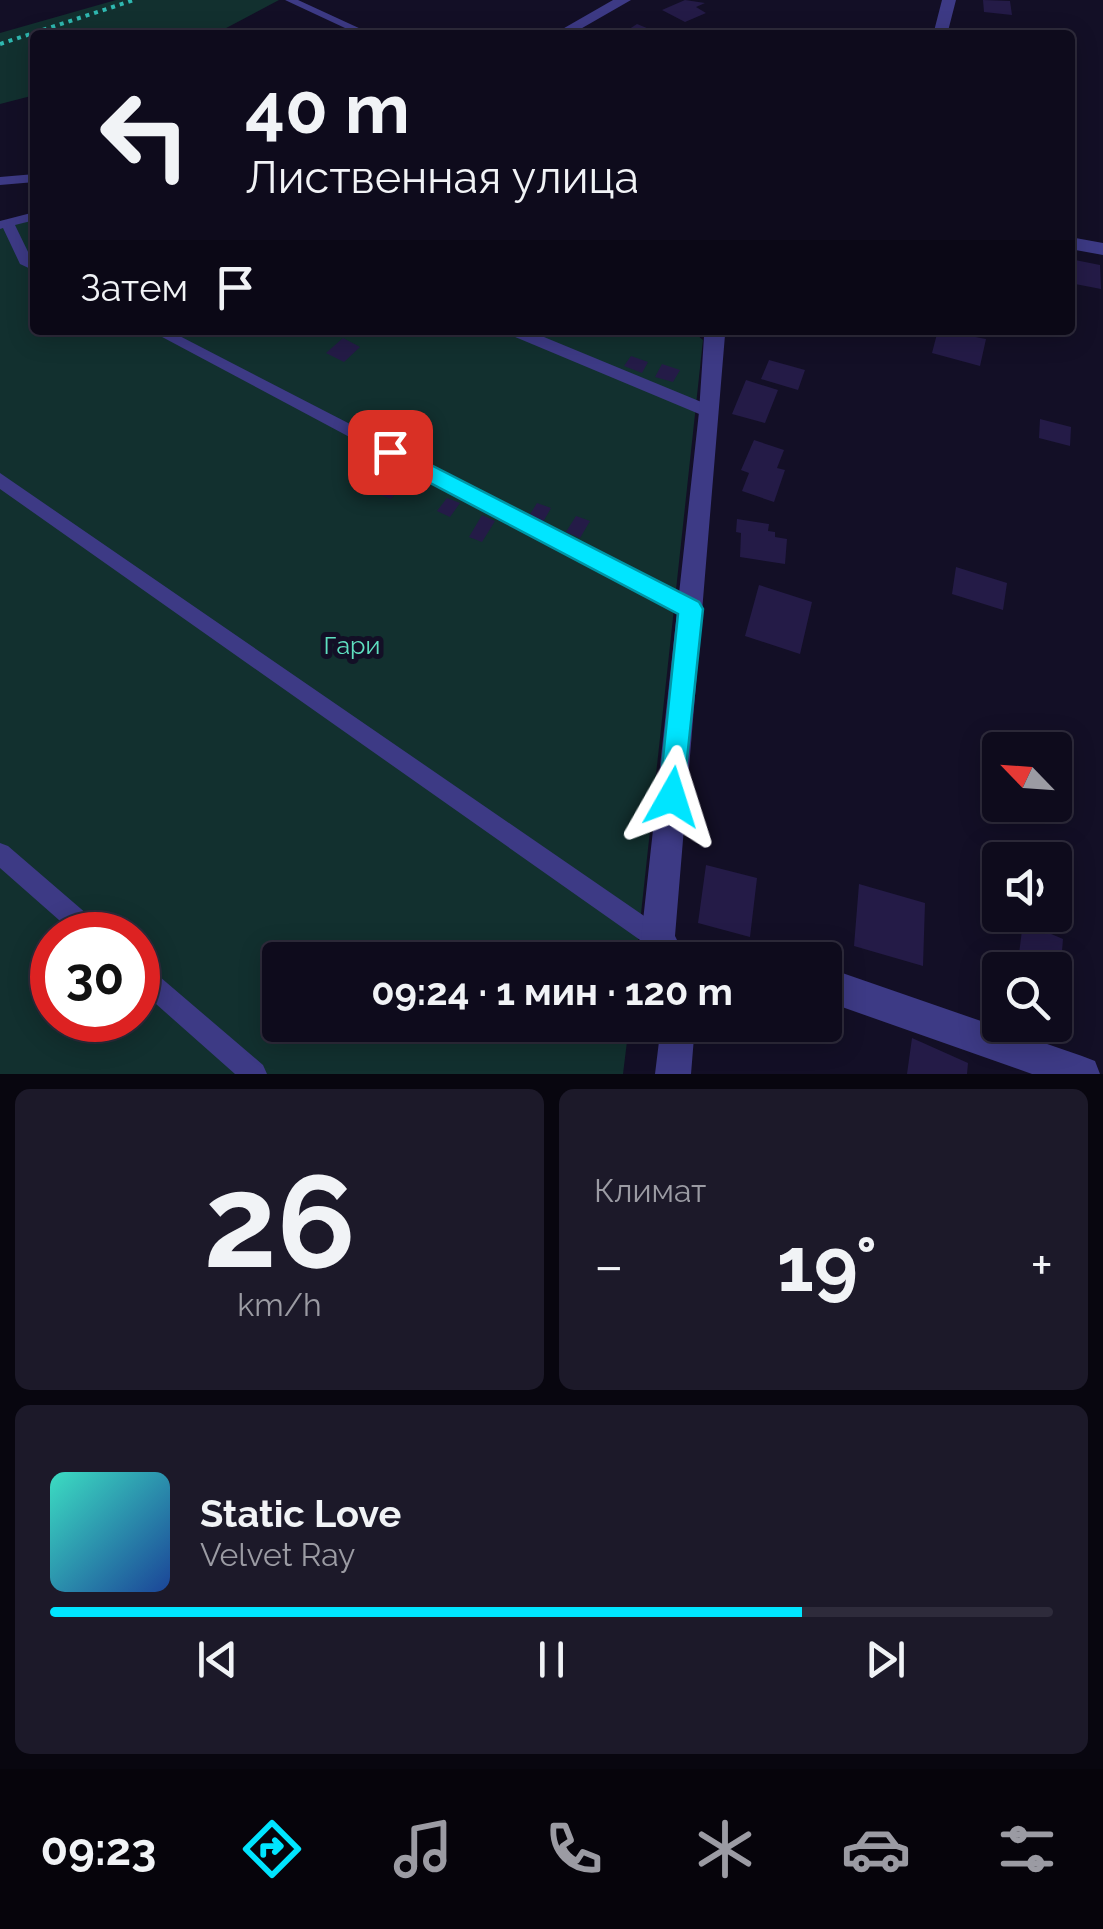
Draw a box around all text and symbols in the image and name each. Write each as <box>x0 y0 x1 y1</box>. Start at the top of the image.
text: 40 m <box>245 67 410 149</box>
icon: left <box>80 70 210 200</box>
text: Лиственная улица <box>245 151 639 204</box>
icon: arrive <box>208 260 263 315</box>
text: Затем <box>80 265 188 310</box>
pin <box>348 410 433 495</box>
icon: arrive <box>363 425 418 480</box>
park label: Гари <box>324 630 380 660</box>
north arrow <box>982 732 1072 822</box>
map controls <box>982 732 1072 1042</box>
position arrow <box>620 745 724 849</box>
button: sound <box>982 842 1072 932</box>
speed limit sign: 30 <box>30 912 160 1042</box>
button: search <box>982 952 1072 1042</box>
text: 09:24 · 1 мин · 120 m <box>371 969 733 1014</box>
text: 26 <box>203 1145 356 1297</box>
text: Климат <box>594 1172 706 1209</box>
text: 19° <box>777 1220 877 1309</box>
text: − <box>594 1233 624 1298</box>
text: + <box>1030 1233 1053 1298</box>
text: km/h <box>237 1286 322 1323</box>
text: Static Love <box>200 1491 401 1536</box>
text: Velvet Ray <box>200 1536 355 1573</box>
icon: previous <box>190 1632 245 1687</box>
icon: pause <box>524 1632 579 1687</box>
icon: next <box>858 1632 913 1687</box>
icon: directions <box>237 1814 307 1884</box>
icon: music <box>388 1814 458 1884</box>
icon: phone <box>539 1814 609 1884</box>
icon: climate <box>690 1814 760 1884</box>
icon: car <box>841 1814 911 1884</box>
icon: filters <box>992 1814 1062 1884</box>
text: 09:23 <box>41 1823 156 1876</box>

